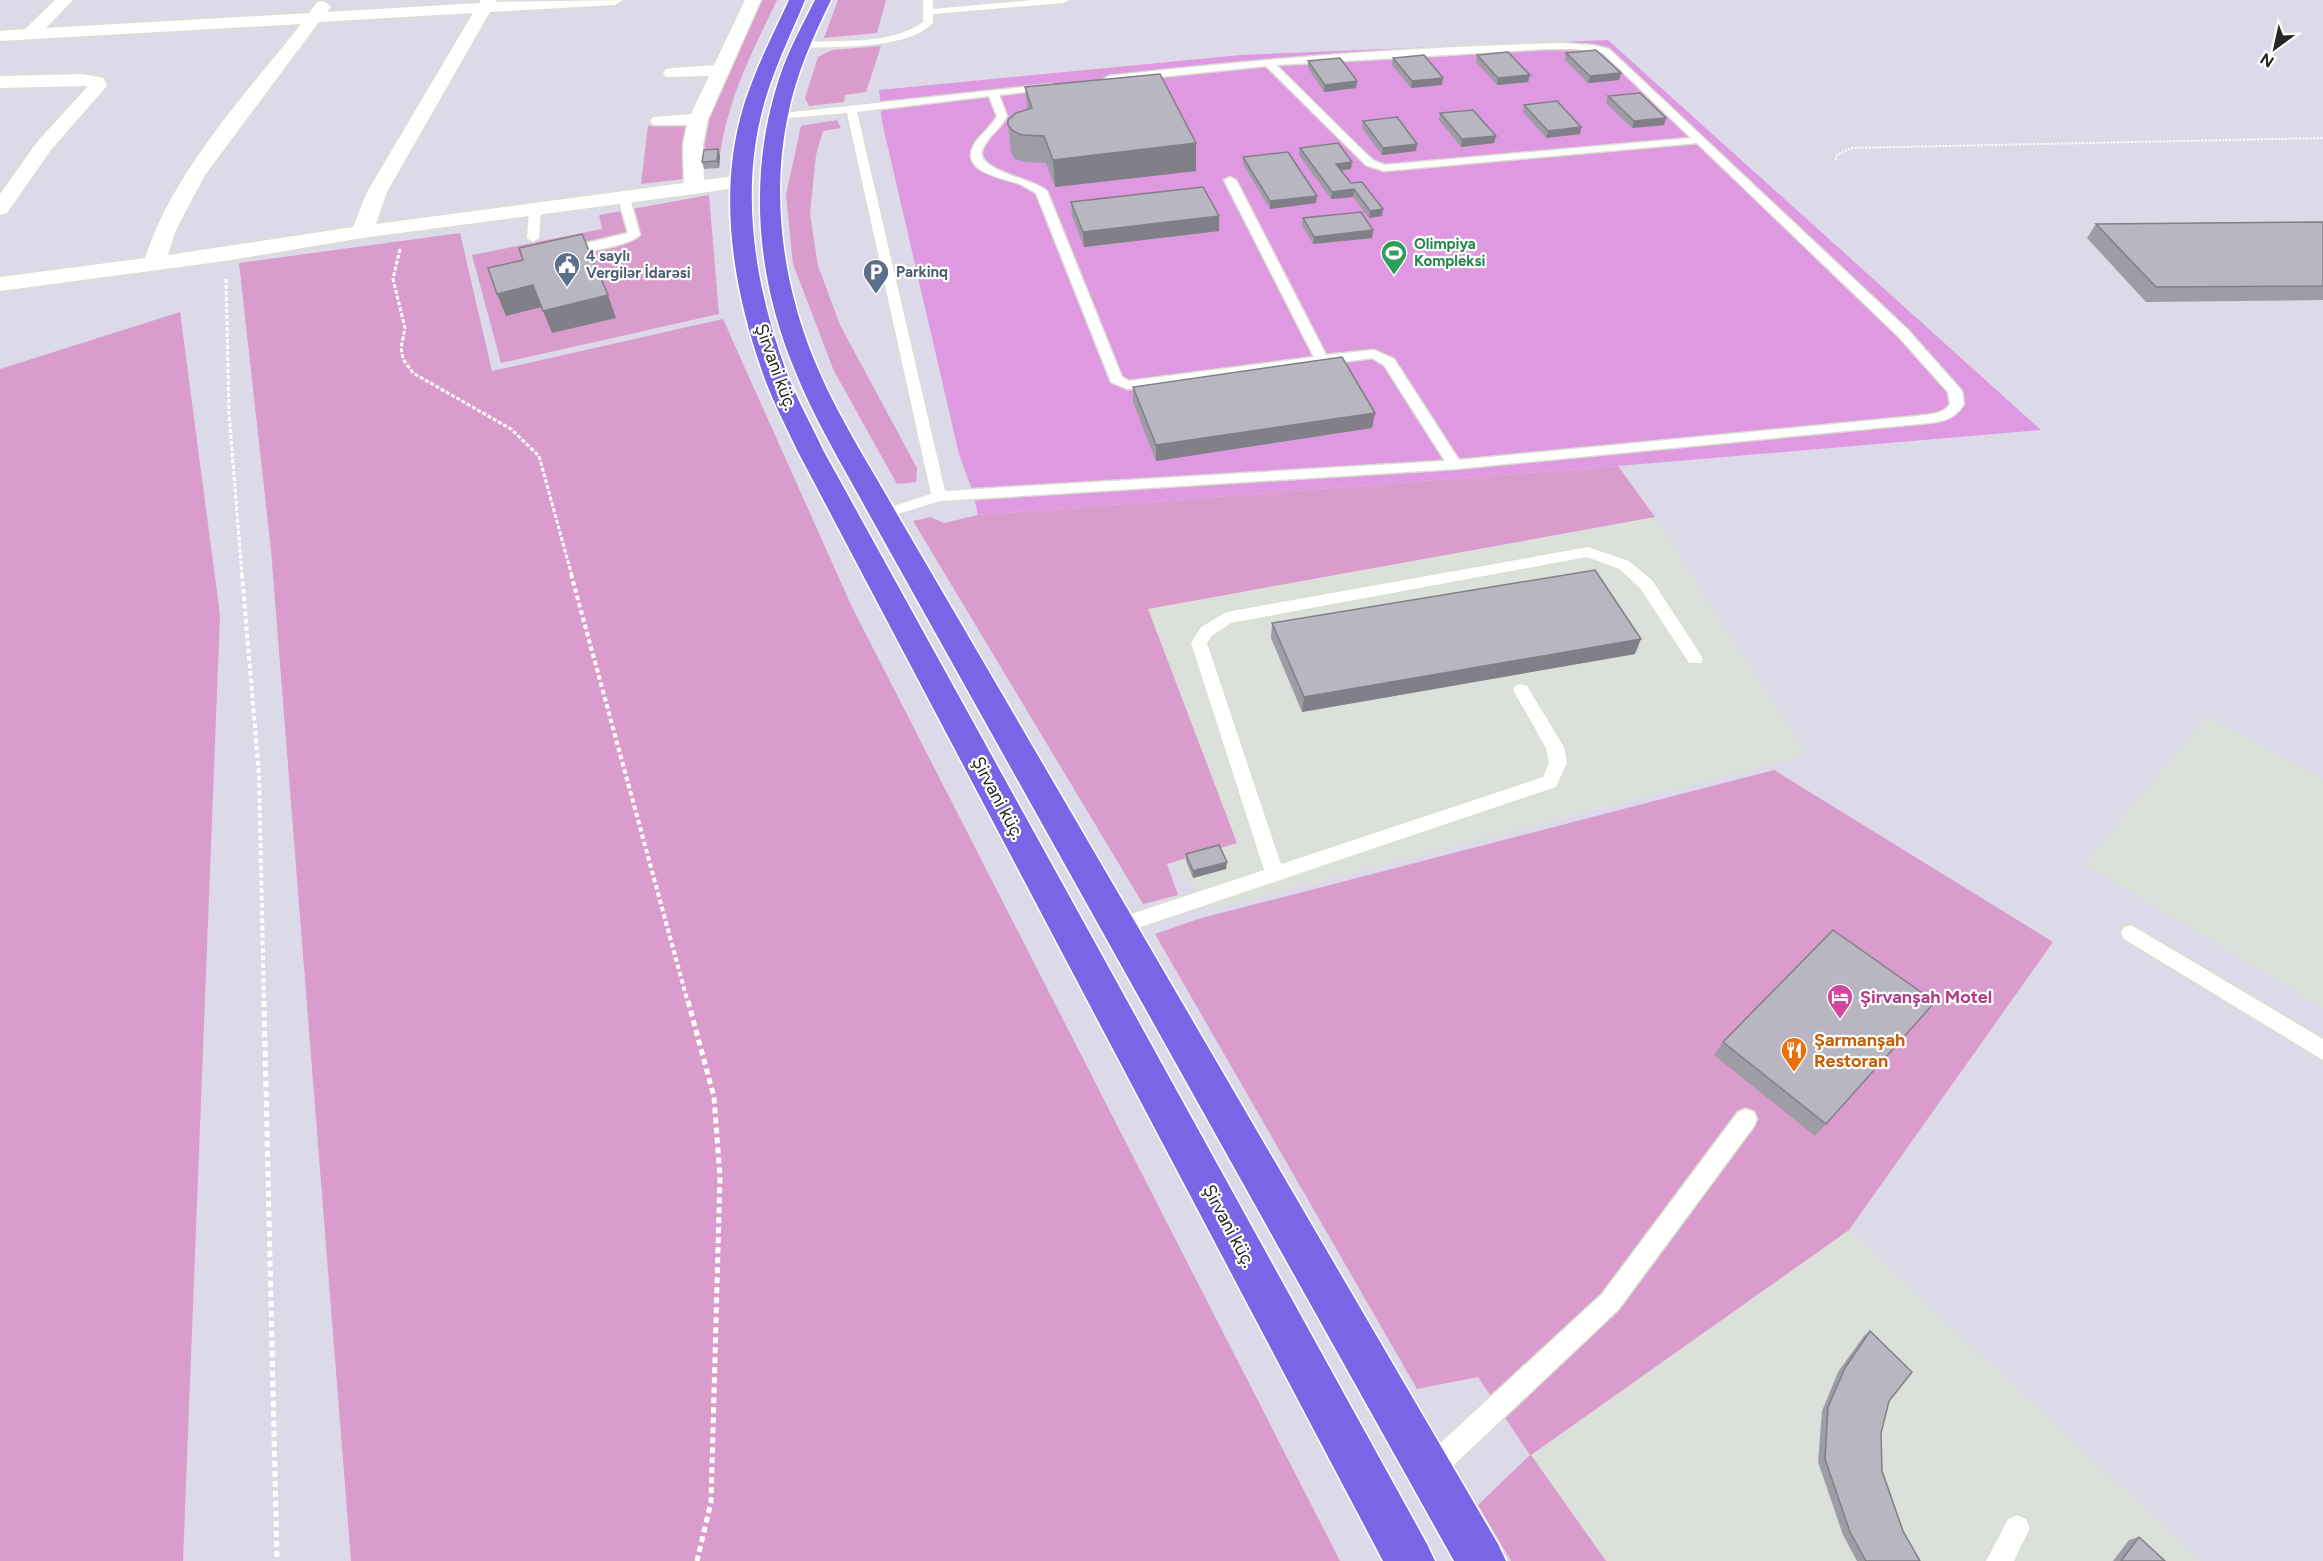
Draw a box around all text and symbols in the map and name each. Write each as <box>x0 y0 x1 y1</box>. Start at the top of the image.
north arrow <box>2245 18 2305 78</box>
text: N <box>2257 49 2277 71</box>
place label: Olimpiya Kompleksi <box>1414 235 1485 270</box>
sports icon: Olimpiya Kompleksi <box>1379 238 1409 276</box>
place label: 4 saylı Vergilər İdarəsi <box>586 247 691 282</box>
public building icon: 4 saylı Vergilər İdarəsi <box>552 250 582 288</box>
parking icon: Parkinq <box>861 257 891 295</box>
place label: Parkinq <box>896 263 948 281</box>
street label: Şirvani küç. <box>750 321 802 413</box>
street label: Şirvani küç. <box>967 753 1029 843</box>
hotel icon: Şirvanşah Motel <box>1825 982 1855 1020</box>
place label: Şirvanşah Motel <box>1860 986 1992 1008</box>
place label: Şarmanşah Restoran <box>1814 1029 1905 1072</box>
restaurant icon: Şarmanşah Restoran <box>1779 1035 1809 1073</box>
street label: Şirvani küç. <box>1198 1181 1260 1271</box>

